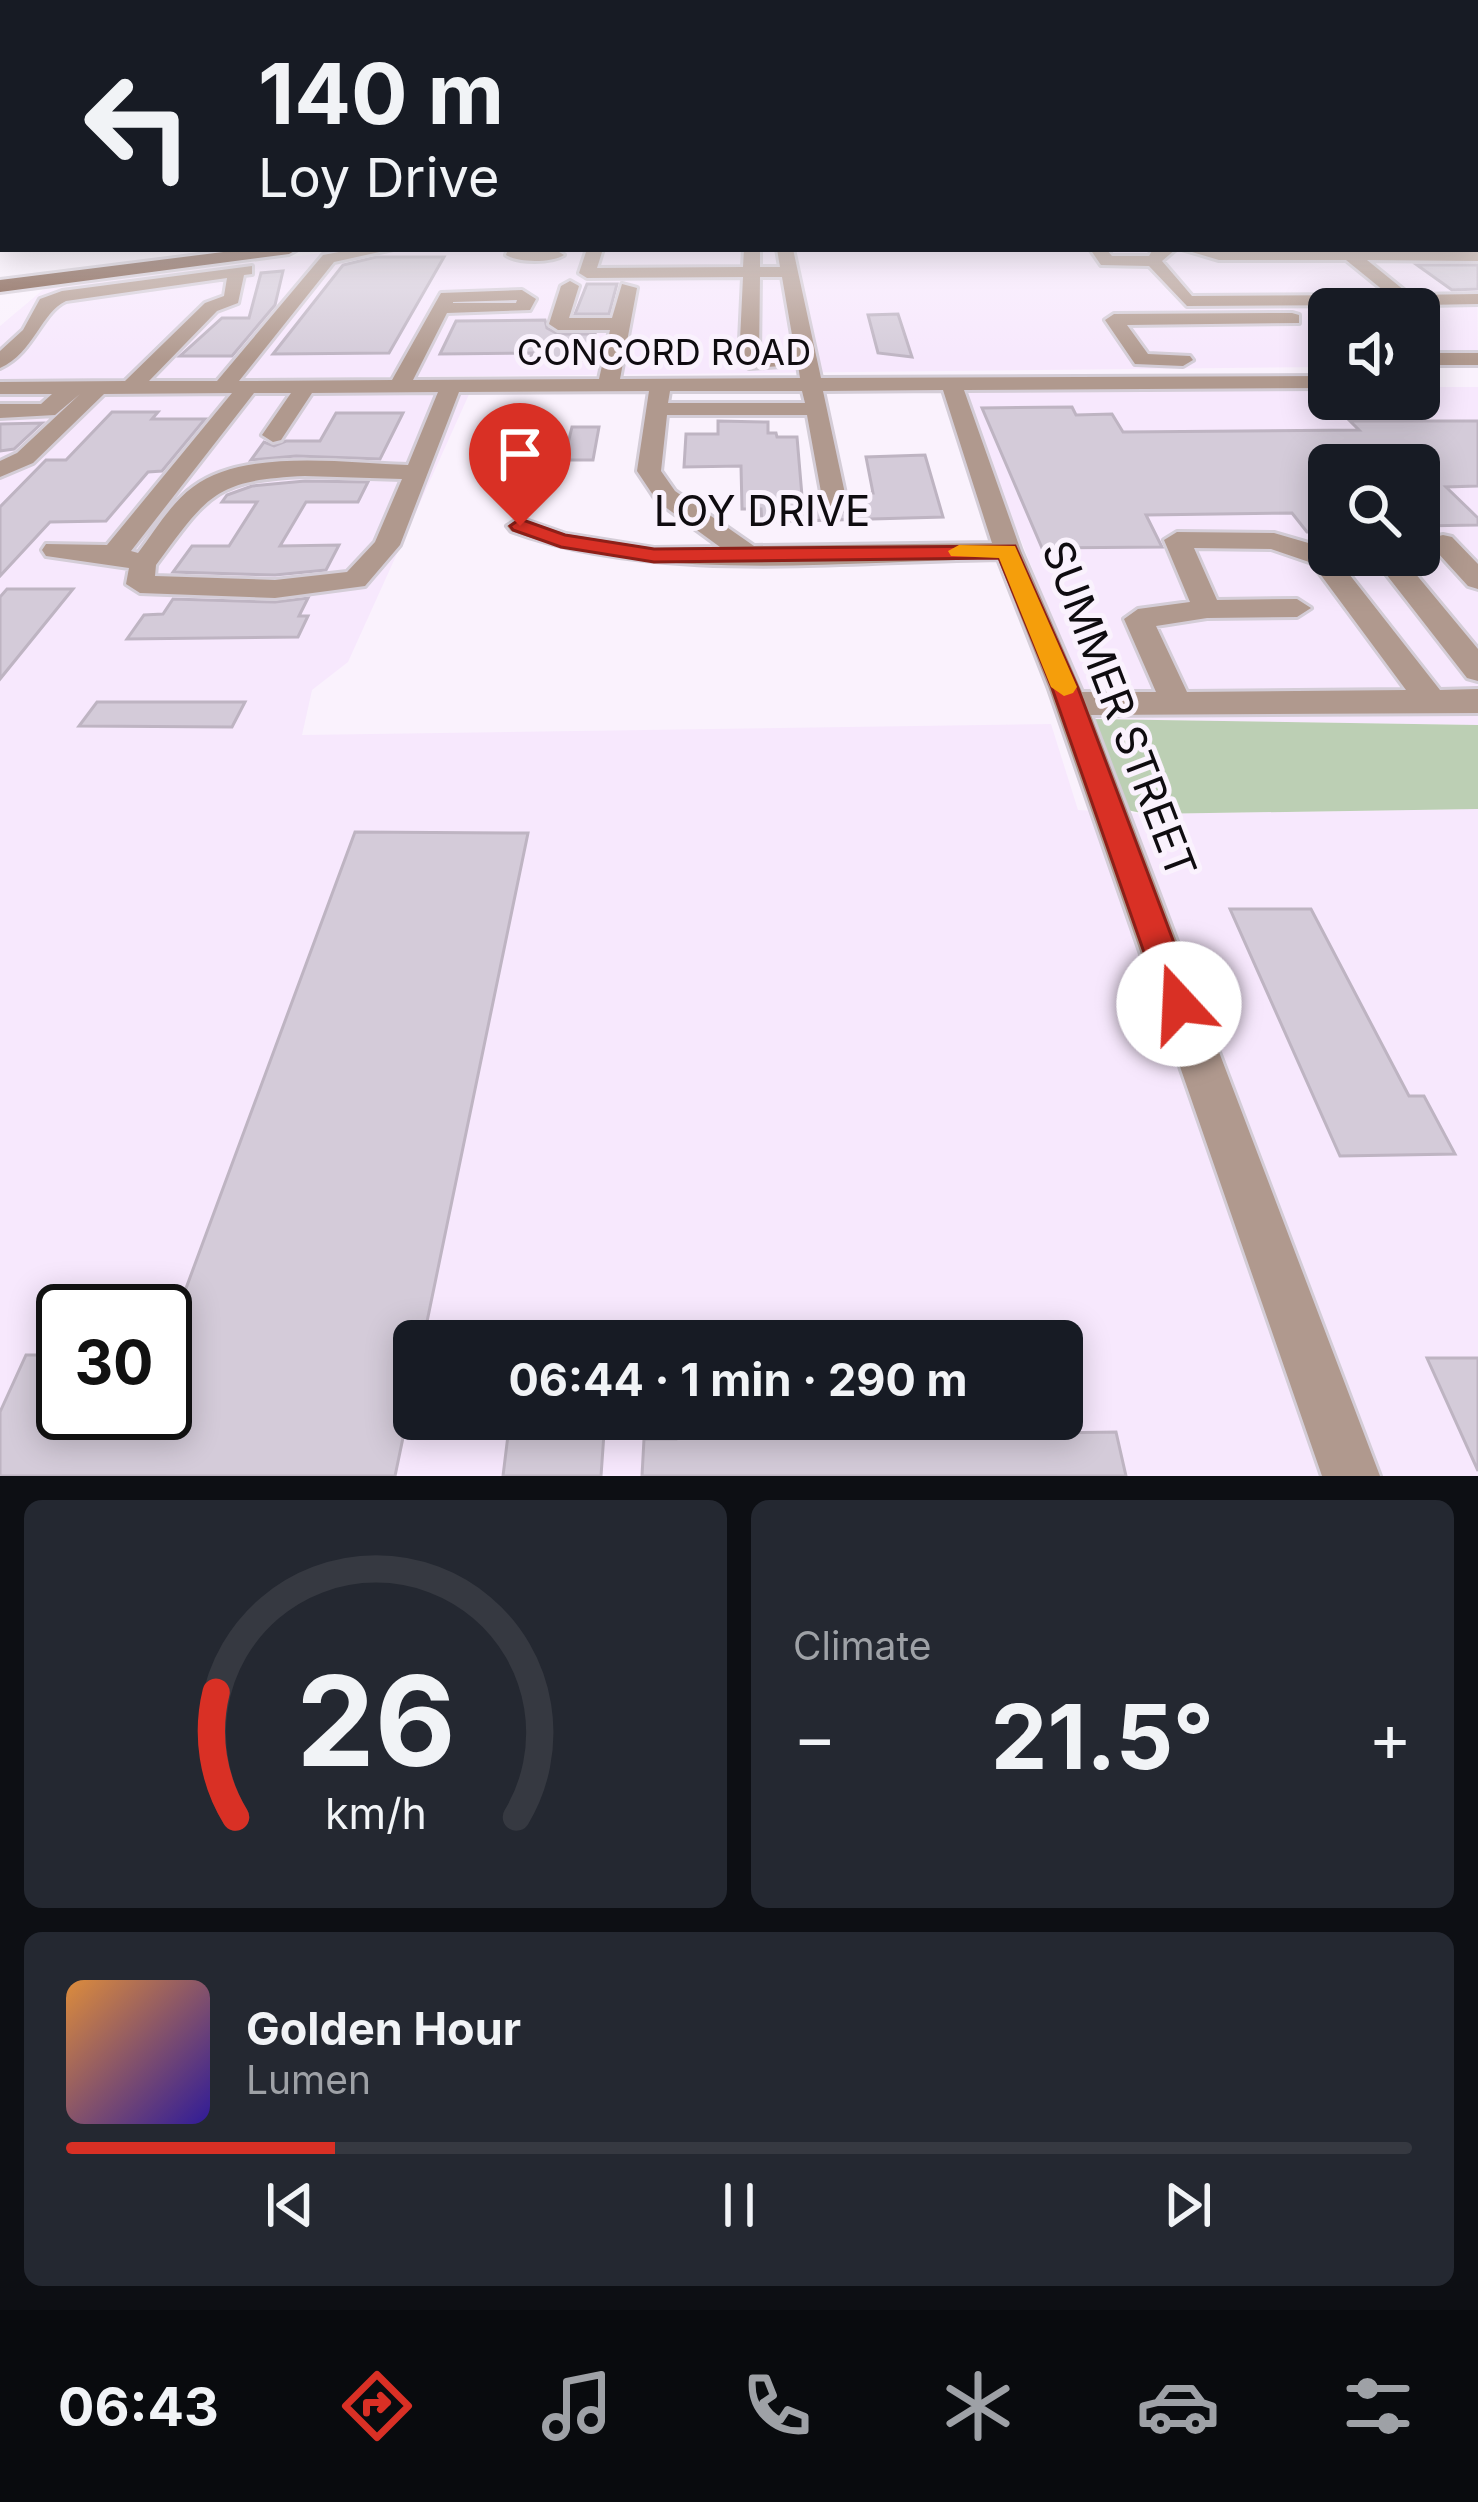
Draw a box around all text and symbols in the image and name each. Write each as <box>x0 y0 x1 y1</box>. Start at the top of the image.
text: 140 m <box>258 43 504 144</box>
icon: left <box>60 48 216 204</box>
text: Loy Drive <box>258 145 499 210</box>
map controls <box>1308 288 1440 576</box>
button: sound <box>1308 288 1440 420</box>
street label: CONCORD ROAD <box>517 330 811 374</box>
pin <box>469 403 571 526</box>
icon: arrive <box>487 421 553 487</box>
button: search <box>1308 444 1440 576</box>
street label: LOY DRIVE <box>654 485 870 536</box>
street label: SUMMER STREET <box>1032 533 1208 885</box>
position arrow <box>1116 941 1242 1067</box>
speed limit sign: 30 <box>36 1284 192 1440</box>
text: 06:44 · 1 min · 290 m <box>508 1352 968 1407</box>
text: Climate <box>793 1622 932 1669</box>
text: 26 <box>296 1645 455 1796</box>
text: 21.5° <box>991 1682 1214 1791</box>
text: − <box>793 1697 837 1777</box>
text: + <box>1368 1697 1412 1777</box>
text: km/h <box>325 1787 426 1839</box>
text: Golden Hour <box>246 2001 521 2056</box>
text: Lumen <box>246 2056 371 2103</box>
icon: previous <box>257 2172 323 2238</box>
icon: pause <box>706 2172 772 2238</box>
icon: next <box>1155 2172 1221 2238</box>
icon: directions <box>335 2364 419 2448</box>
icon: music <box>535 2364 619 2448</box>
icon: phone <box>735 2364 819 2448</box>
icon: climate <box>936 2364 1020 2448</box>
icon: car <box>1136 2364 1220 2448</box>
icon: filters <box>1336 2364 1420 2448</box>
text: 06:43 <box>58 2374 219 2439</box>

